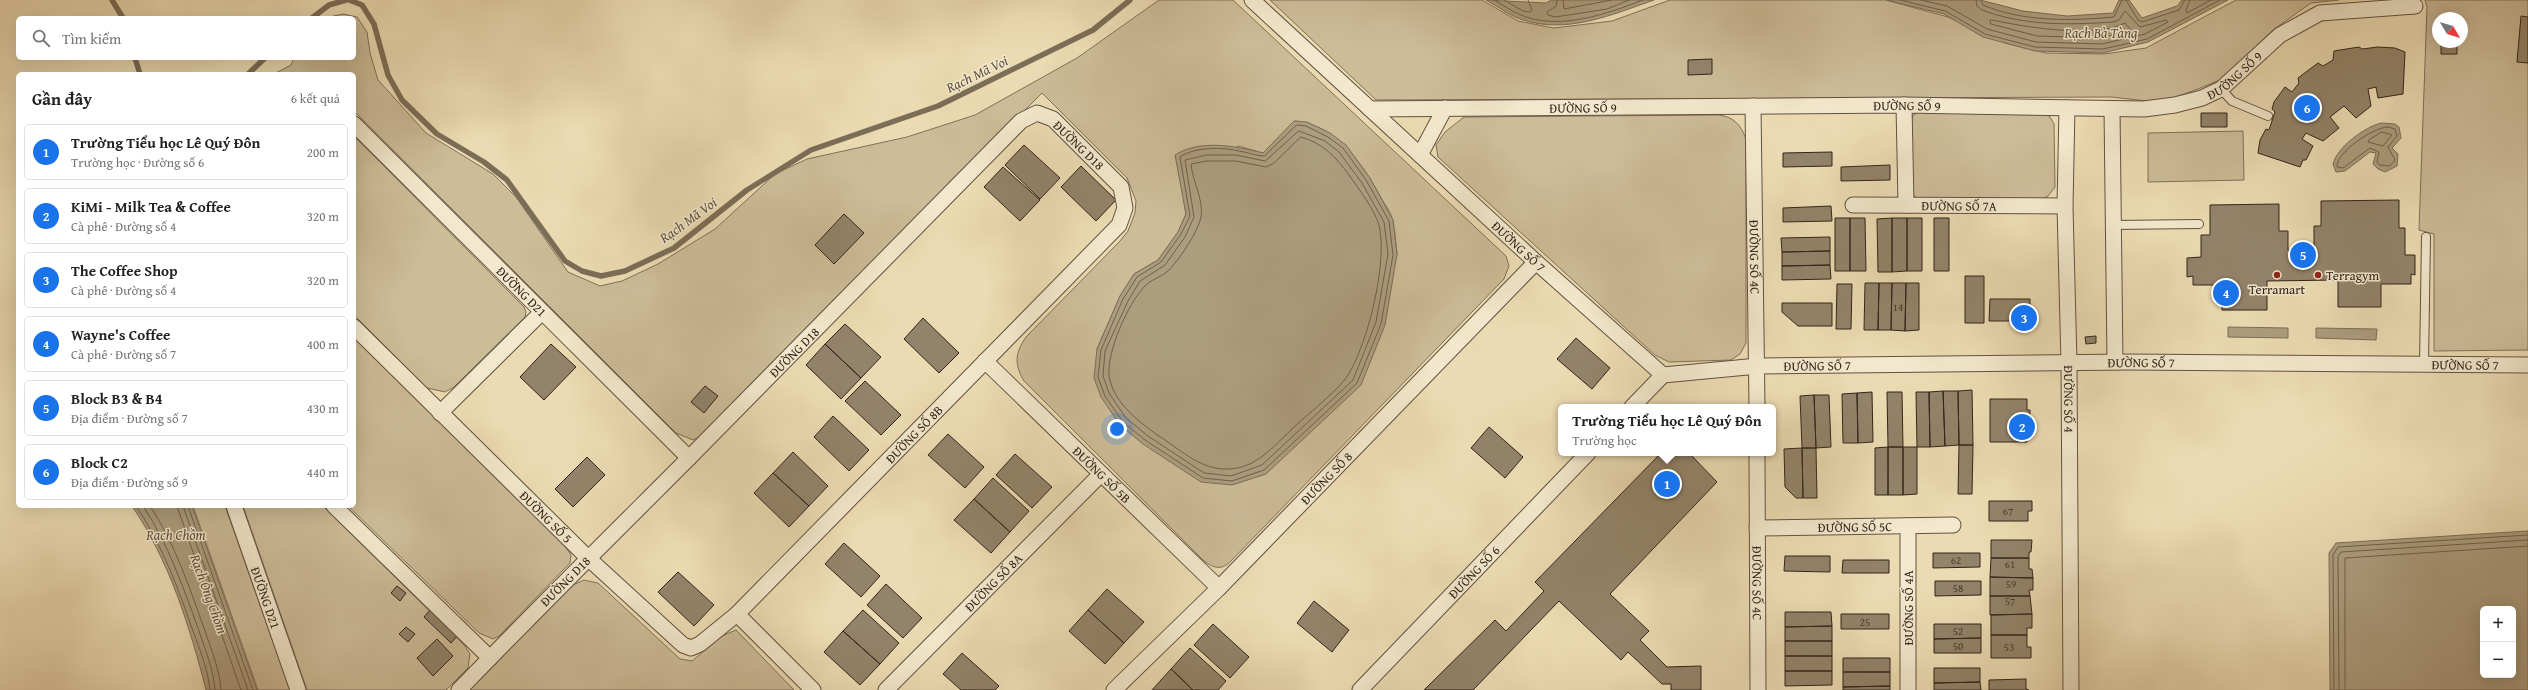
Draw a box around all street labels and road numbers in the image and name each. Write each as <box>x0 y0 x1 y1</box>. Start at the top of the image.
street label: ĐƯỜNG SỐ 9 <box>2204 47 2266 104</box>
street label: ĐƯỜNG SỐ 9 <box>1873 96 1941 116</box>
street label: ĐƯỜNG SỐ 9 <box>1549 98 1617 118</box>
street label: ĐƯỜNG D18 <box>1049 116 1108 175</box>
street label: ĐƯỜNG SỐ 7A <box>1921 196 1997 216</box>
street label: ĐƯỜNG SỐ 7 <box>1487 217 1550 276</box>
street label: ĐƯỜNG SỐ 4C <box>1745 220 1765 294</box>
street label: ĐƯỜNG D21 <box>492 262 551 321</box>
street label: ĐƯỜNG D18 <box>765 323 824 382</box>
street label: ĐƯỜNG SỐ 7 <box>2107 353 2175 372</box>
street label: ĐƯỜNG SỐ 7 <box>2431 355 2499 375</box>
street label: ĐƯỜNG SỐ 7 <box>1783 356 1851 376</box>
street label: ĐƯỜNG SỐ 4 <box>2059 365 2078 433</box>
street label: ĐƯỜNG SỐ 8B <box>881 401 947 468</box>
street label: ĐƯỜNG SỐ 5B <box>1068 442 1135 508</box>
street label: ĐƯỜNG SỐ 8 <box>1296 447 1357 509</box>
street label: ĐƯỜNG SỐ 5 <box>515 487 576 547</box>
street label: ĐƯỜNG SỐ 5C <box>1818 517 1892 537</box>
street label: ĐƯỜNG SỐ 6 <box>1444 541 1504 603</box>
street label: ĐƯỜNG SỐ 4C <box>1747 546 1767 620</box>
street label: ĐƯỜNG SỐ 8A <box>960 549 1027 616</box>
street label: ĐƯỜNG D18 <box>536 552 595 611</box>
street label: ĐƯỜNG D21 <box>246 564 285 631</box>
street label: ĐƯỜNG SỐ 4A <box>1899 570 1918 646</box>

